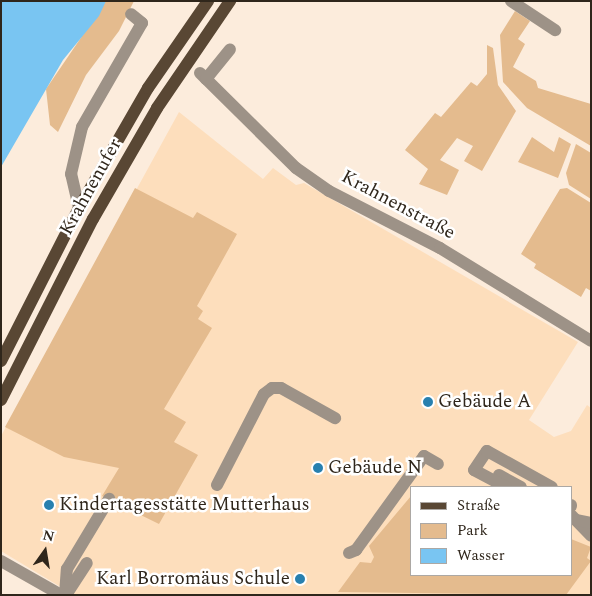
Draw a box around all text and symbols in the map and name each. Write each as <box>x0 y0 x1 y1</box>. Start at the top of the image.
street label: Krahnenufer <box>55 135 127 239</box>
street label: Krahnenstraße <box>337 165 459 245</box>
place label: Gebäude A <box>438 391 531 413</box>
marker: Gebäude A <box>422 396 434 408</box>
place label: Gebäude N <box>328 457 422 479</box>
marker: Gebäude N <box>312 462 324 474</box>
legend <box>410 486 572 576</box>
place label: Kindertagesstätte Mutterhaus <box>59 494 310 516</box>
text: Straße <box>457 494 500 517</box>
marker: Kindertagesstätte Mutterhaus <box>43 499 55 511</box>
text: Park <box>457 519 488 542</box>
text: N <box>41 524 56 547</box>
north arrow <box>20 526 70 576</box>
text: Wasser <box>457 544 505 567</box>
place label: Karl Borromäus Schule <box>96 568 290 590</box>
marker: Karl Borromäus Schule <box>294 573 306 585</box>

